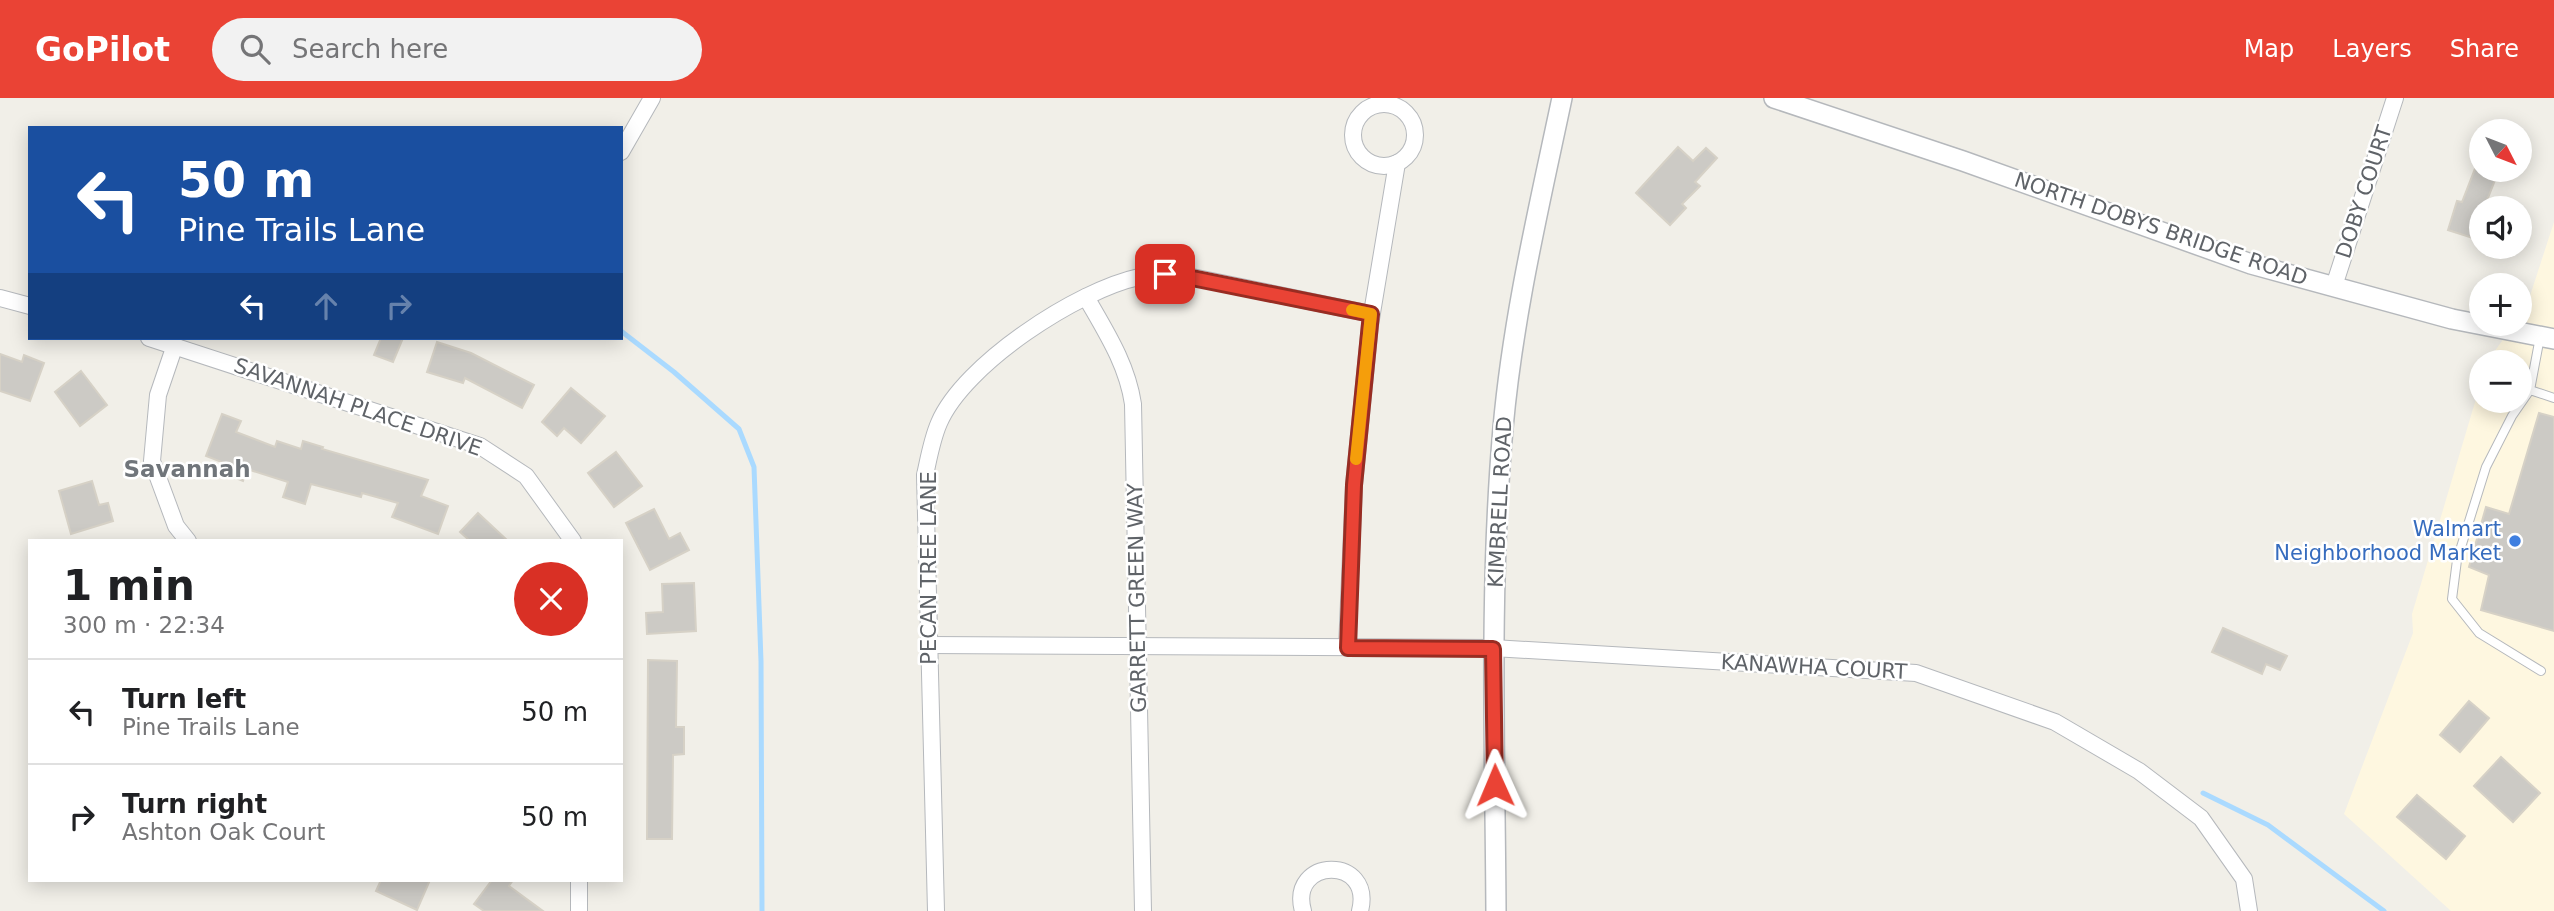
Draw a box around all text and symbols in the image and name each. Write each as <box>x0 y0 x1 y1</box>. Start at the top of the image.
search box <box>212 18 702 81</box>
text: GoPilot <box>35 30 170 69</box>
icon: search <box>236 30 274 68</box>
text: Search here <box>292 34 448 64</box>
text: Map <box>2244 35 2294 63</box>
text: Layers <box>2332 35 2412 63</box>
text: Share <box>2450 35 2519 63</box>
north arrow <box>2469 119 2532 182</box>
map controls <box>2469 119 2532 413</box>
street label: DOBY COURT <box>2331 123 2397 261</box>
text: 50 m <box>178 152 314 209</box>
icon: left <box>63 154 154 245</box>
street label: NORTH DOBYS BRIDGE ROAD <box>2011 167 2311 291</box>
button: sound <box>2469 196 2532 259</box>
text: Pine Trails Lane <box>178 211 425 249</box>
pin <box>1135 244 1195 304</box>
icon: arrive <box>1146 255 1184 293</box>
button: + <box>2469 273 2532 336</box>
icon: left <box>234 287 272 325</box>
icon: ahead <box>307 287 345 325</box>
icon: right <box>380 287 418 325</box>
button: − <box>2469 350 2532 413</box>
street label: SAVANNAH PLACE DRIVE <box>231 353 485 461</box>
street label: KIMBRELL ROAD <box>1484 416 1516 588</box>
district label: Savannah <box>123 456 251 482</box>
street label: PECAN TREE LANE <box>917 471 941 665</box>
street label: GARRETT GREEN WAY <box>1123 483 1151 713</box>
place label: Walmart Neighborhood Market <box>2274 517 2501 565</box>
marker: Walmart Neighborhood Market <box>2507 533 2523 549</box>
text: 1 min <box>63 561 195 610</box>
button: close <box>514 562 588 636</box>
text: 300 m · 22:34 <box>63 612 225 638</box>
street label: KANAWHA COURT <box>1720 650 1908 684</box>
text: Turn left <box>122 684 246 714</box>
icon: left <box>63 693 101 731</box>
text: 50 m <box>521 697 588 727</box>
text: Pine Trails Lane <box>122 714 300 740</box>
position arrow <box>1458 748 1532 822</box>
text: Turn right <box>122 789 267 819</box>
icon: right <box>63 798 101 836</box>
text: 50 m <box>521 802 588 832</box>
text: Ashton Oak Court <box>122 819 325 845</box>

